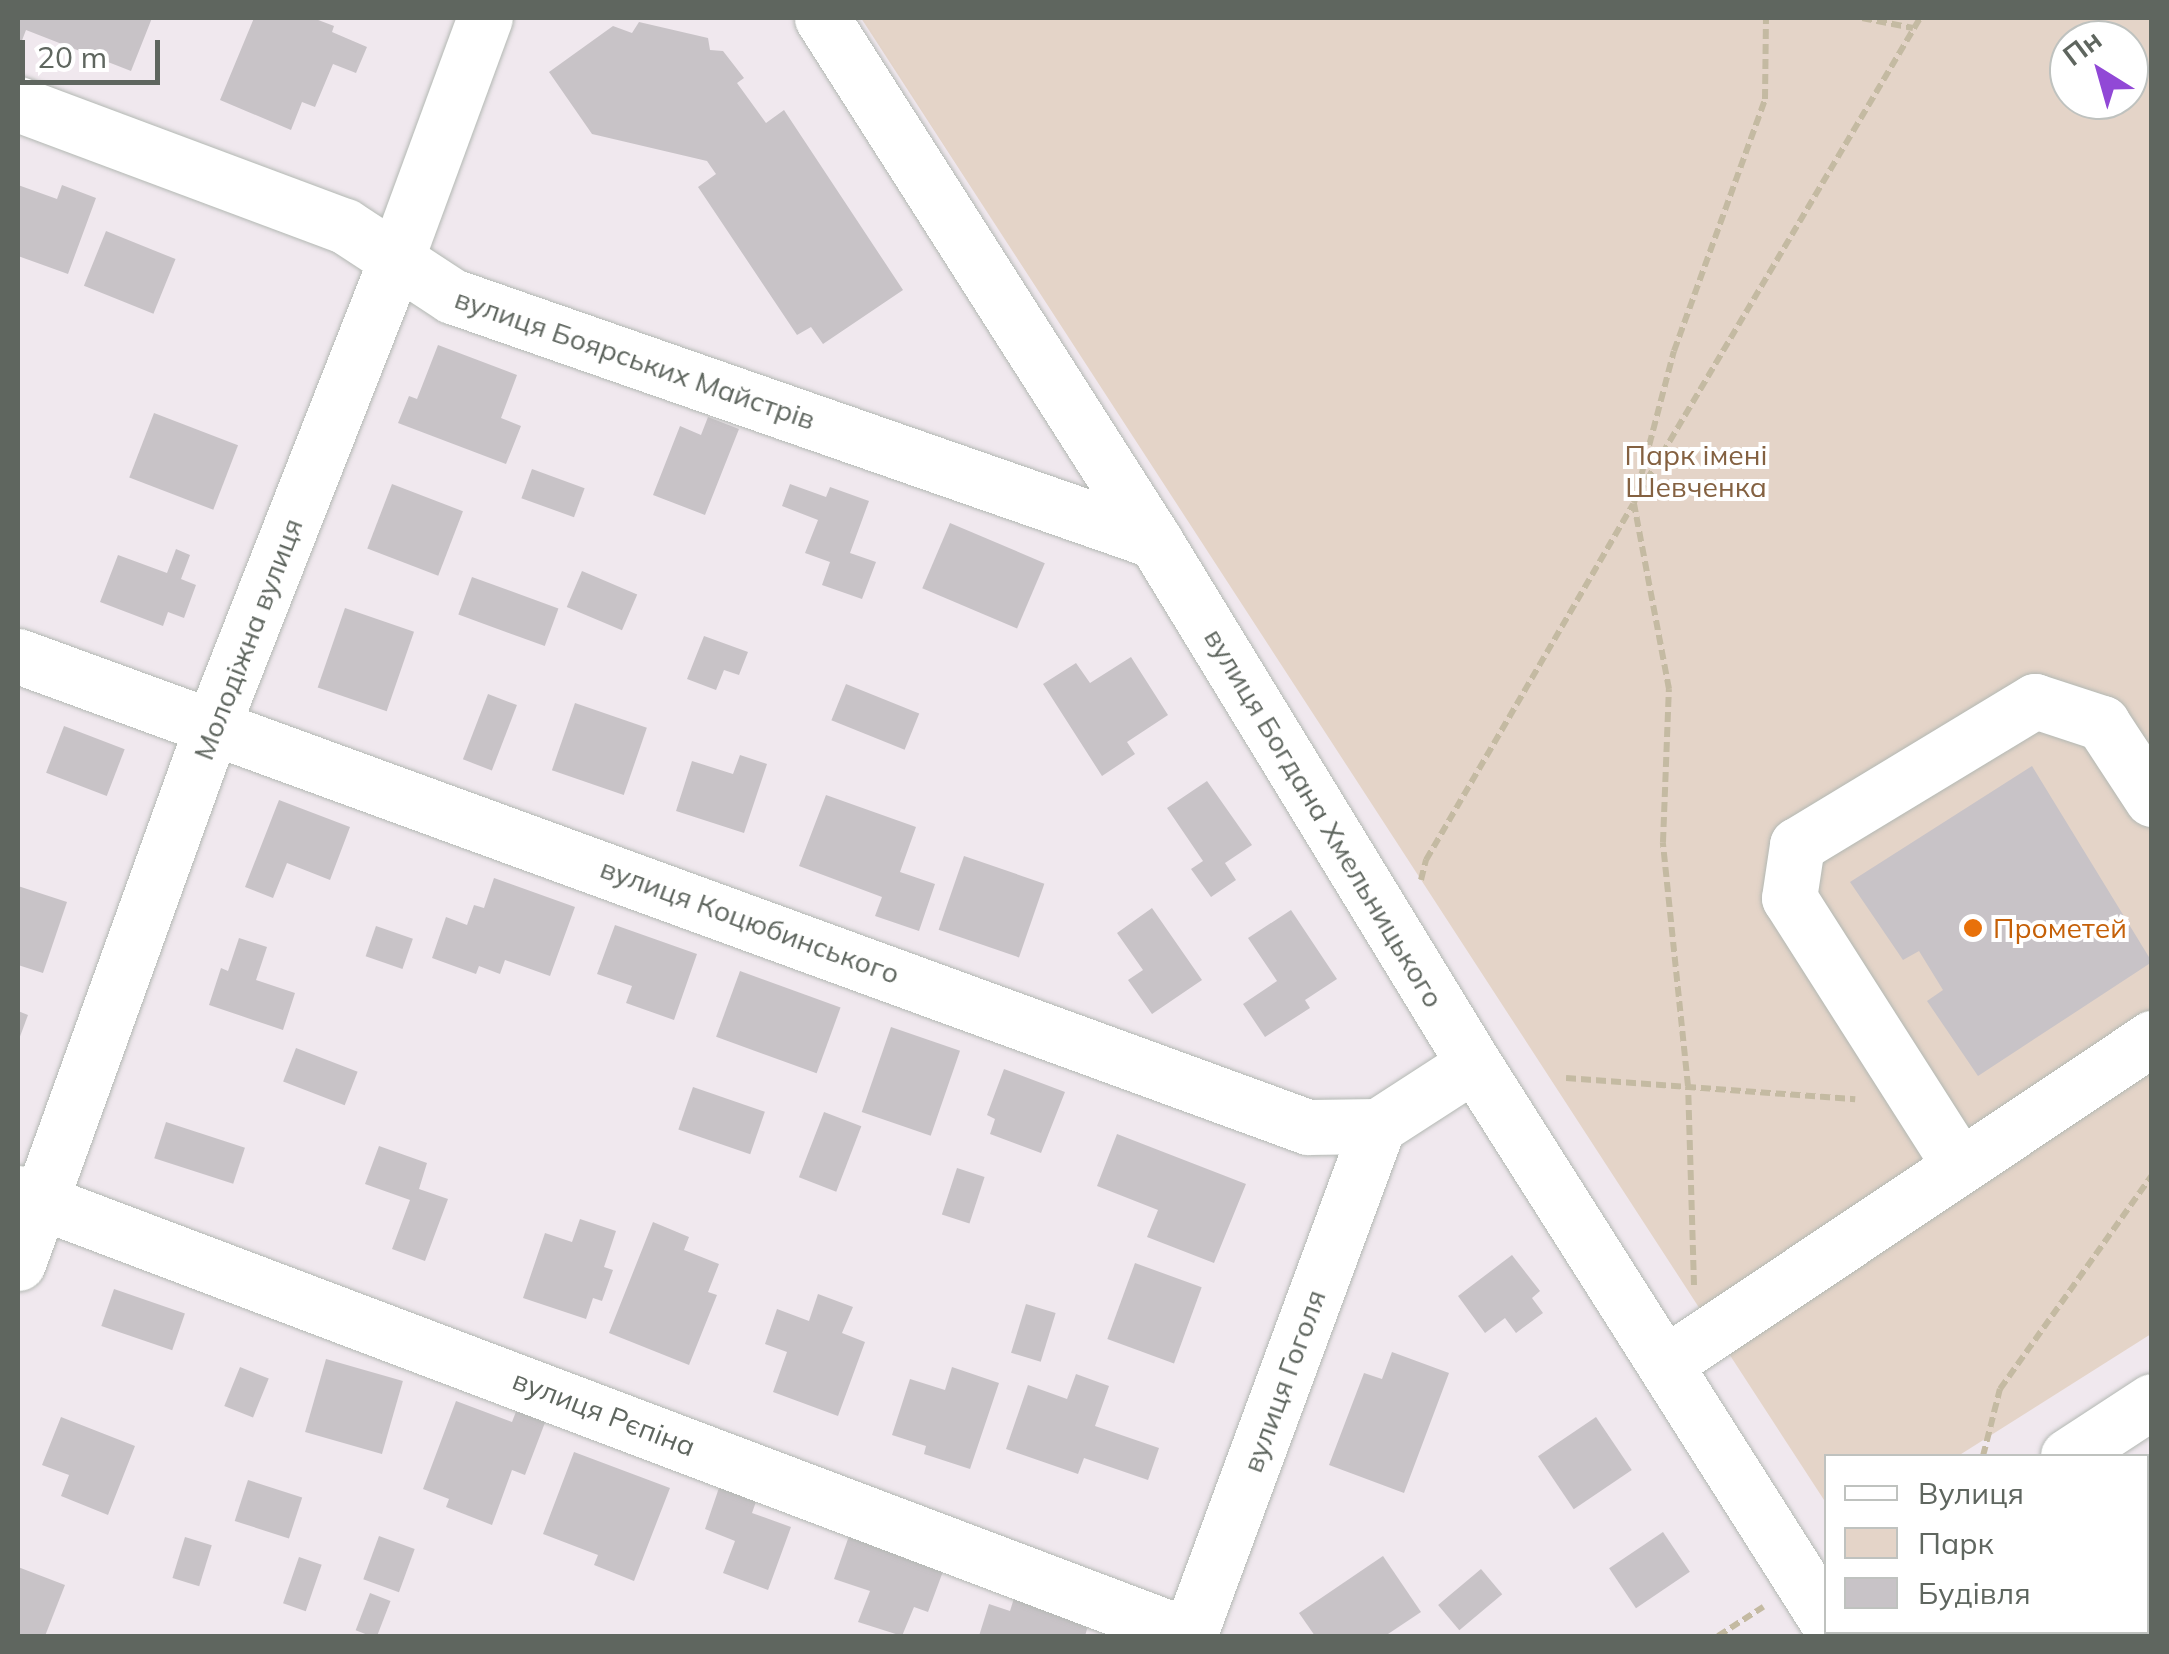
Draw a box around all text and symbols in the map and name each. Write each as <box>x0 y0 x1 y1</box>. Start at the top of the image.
scale bar <box>25 20 165 82</box>
north arrow <box>2049 20 2149 120</box>
text: Пн <box>2056 22 2108 73</box>
text: 20 m <box>37 38 107 76</box>
street label: вулиця Боярських Майстрів <box>451 281 819 437</box>
park label: Парк імені Шевченка <box>1625 438 1767 504</box>
street label: Молодіжна вулиця <box>186 514 310 764</box>
street label: вулиця Богдана Хмельницького <box>1197 622 1451 1014</box>
street label: вулиця Коцюбинського <box>596 851 904 991</box>
place label: Прометей <box>1993 911 2127 945</box>
marker: Прометей <box>1962 917 1984 939</box>
street label: вулиця Гоголя <box>1235 1285 1333 1477</box>
street label: вулиця Рєпіна <box>508 1363 700 1463</box>
legend <box>1824 1454 2149 1634</box>
text: Вулиця <box>1918 1474 2024 1512</box>
text: Парк <box>1918 1524 1994 1562</box>
text: Будівля <box>1918 1574 2031 1612</box>

